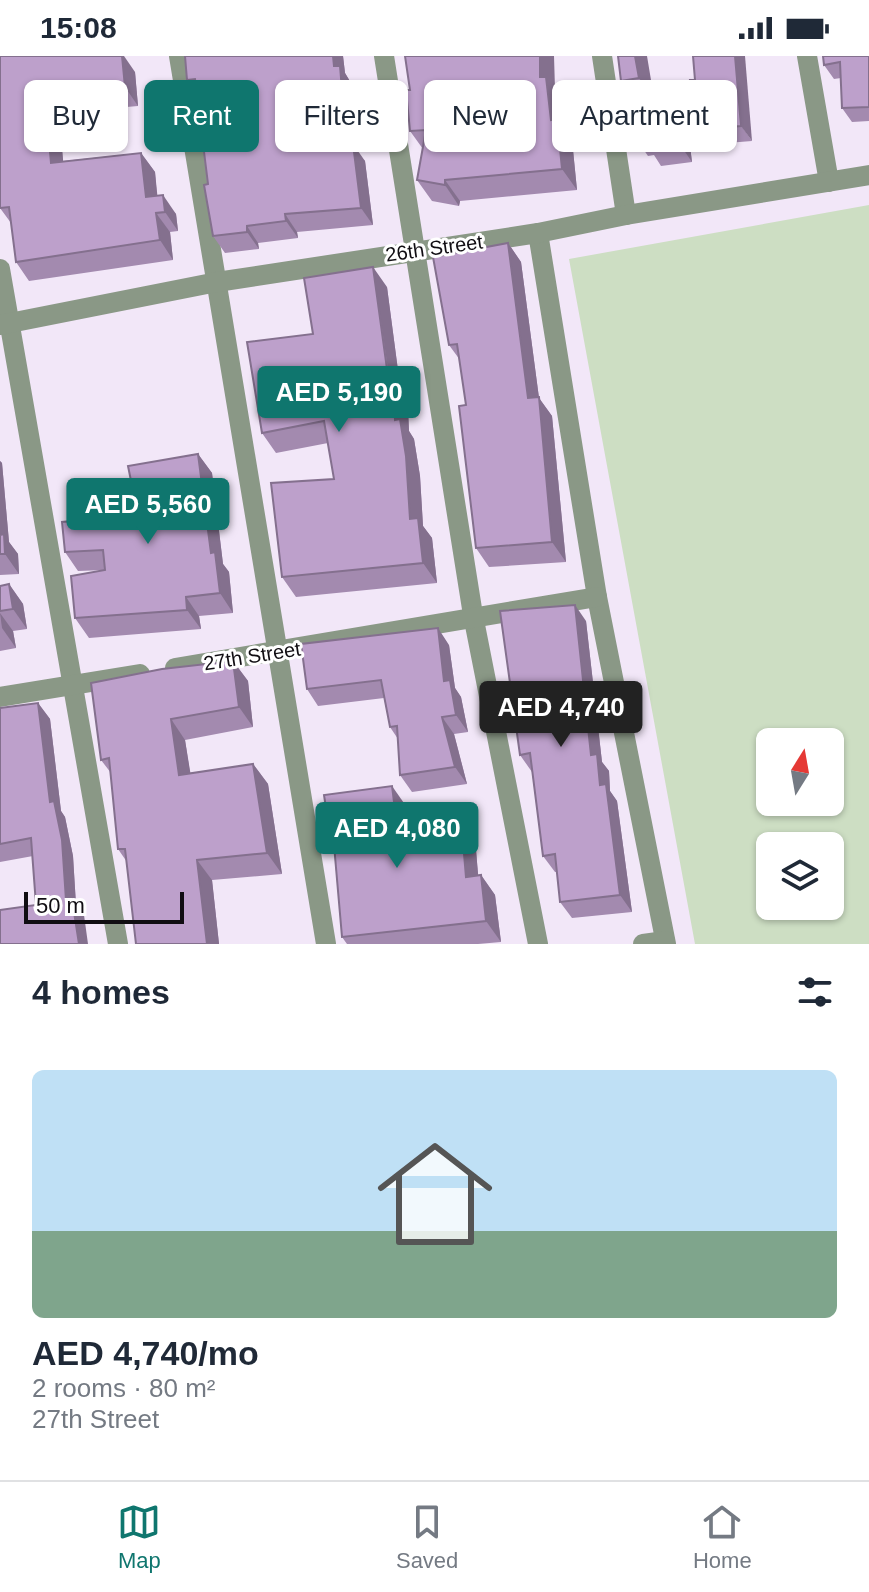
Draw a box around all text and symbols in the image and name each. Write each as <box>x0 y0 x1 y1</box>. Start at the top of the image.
text: 15:08 <box>40 11 117 44</box>
chip: Buy <box>24 80 128 152</box>
chip: Rent <box>144 80 259 152</box>
chip: Filters <box>275 80 408 152</box>
chip: New <box>424 80 536 152</box>
chip: Apartment <box>552 80 737 152</box>
street label: 26th Street <box>384 230 484 266</box>
pin: AED 5,190 <box>247 366 431 434</box>
text: AED 5,190 <box>275 377 403 407</box>
pin: AED 5,560 <box>56 478 240 546</box>
text: AED 5,560 <box>84 489 212 519</box>
street label: 27th Street <box>202 637 302 675</box>
pin: AED 4,740 <box>469 681 653 749</box>
text: AED 4,740 <box>497 692 625 722</box>
north arrow <box>756 728 844 816</box>
map controls <box>756 728 844 920</box>
pin: AED 4,080 <box>305 802 489 870</box>
text: AED 4,080 <box>333 813 461 843</box>
button: layers <box>756 832 844 920</box>
scale bar <box>24 888 184 924</box>
text: 50 m <box>36 893 85 918</box>
icon: filters <box>793 970 837 1014</box>
text: 4 homes <box>32 973 170 1011</box>
icon: home <box>363 1122 507 1266</box>
text: AED 4,740/mo <box>32 1334 259 1372</box>
text: 2 rooms · 80 m² <box>32 1373 216 1403</box>
text: 27th Street <box>32 1404 159 1434</box>
tab: Map <box>117 1500 161 1574</box>
tab: Saved <box>396 1500 458 1574</box>
tab: Home <box>693 1500 752 1574</box>

